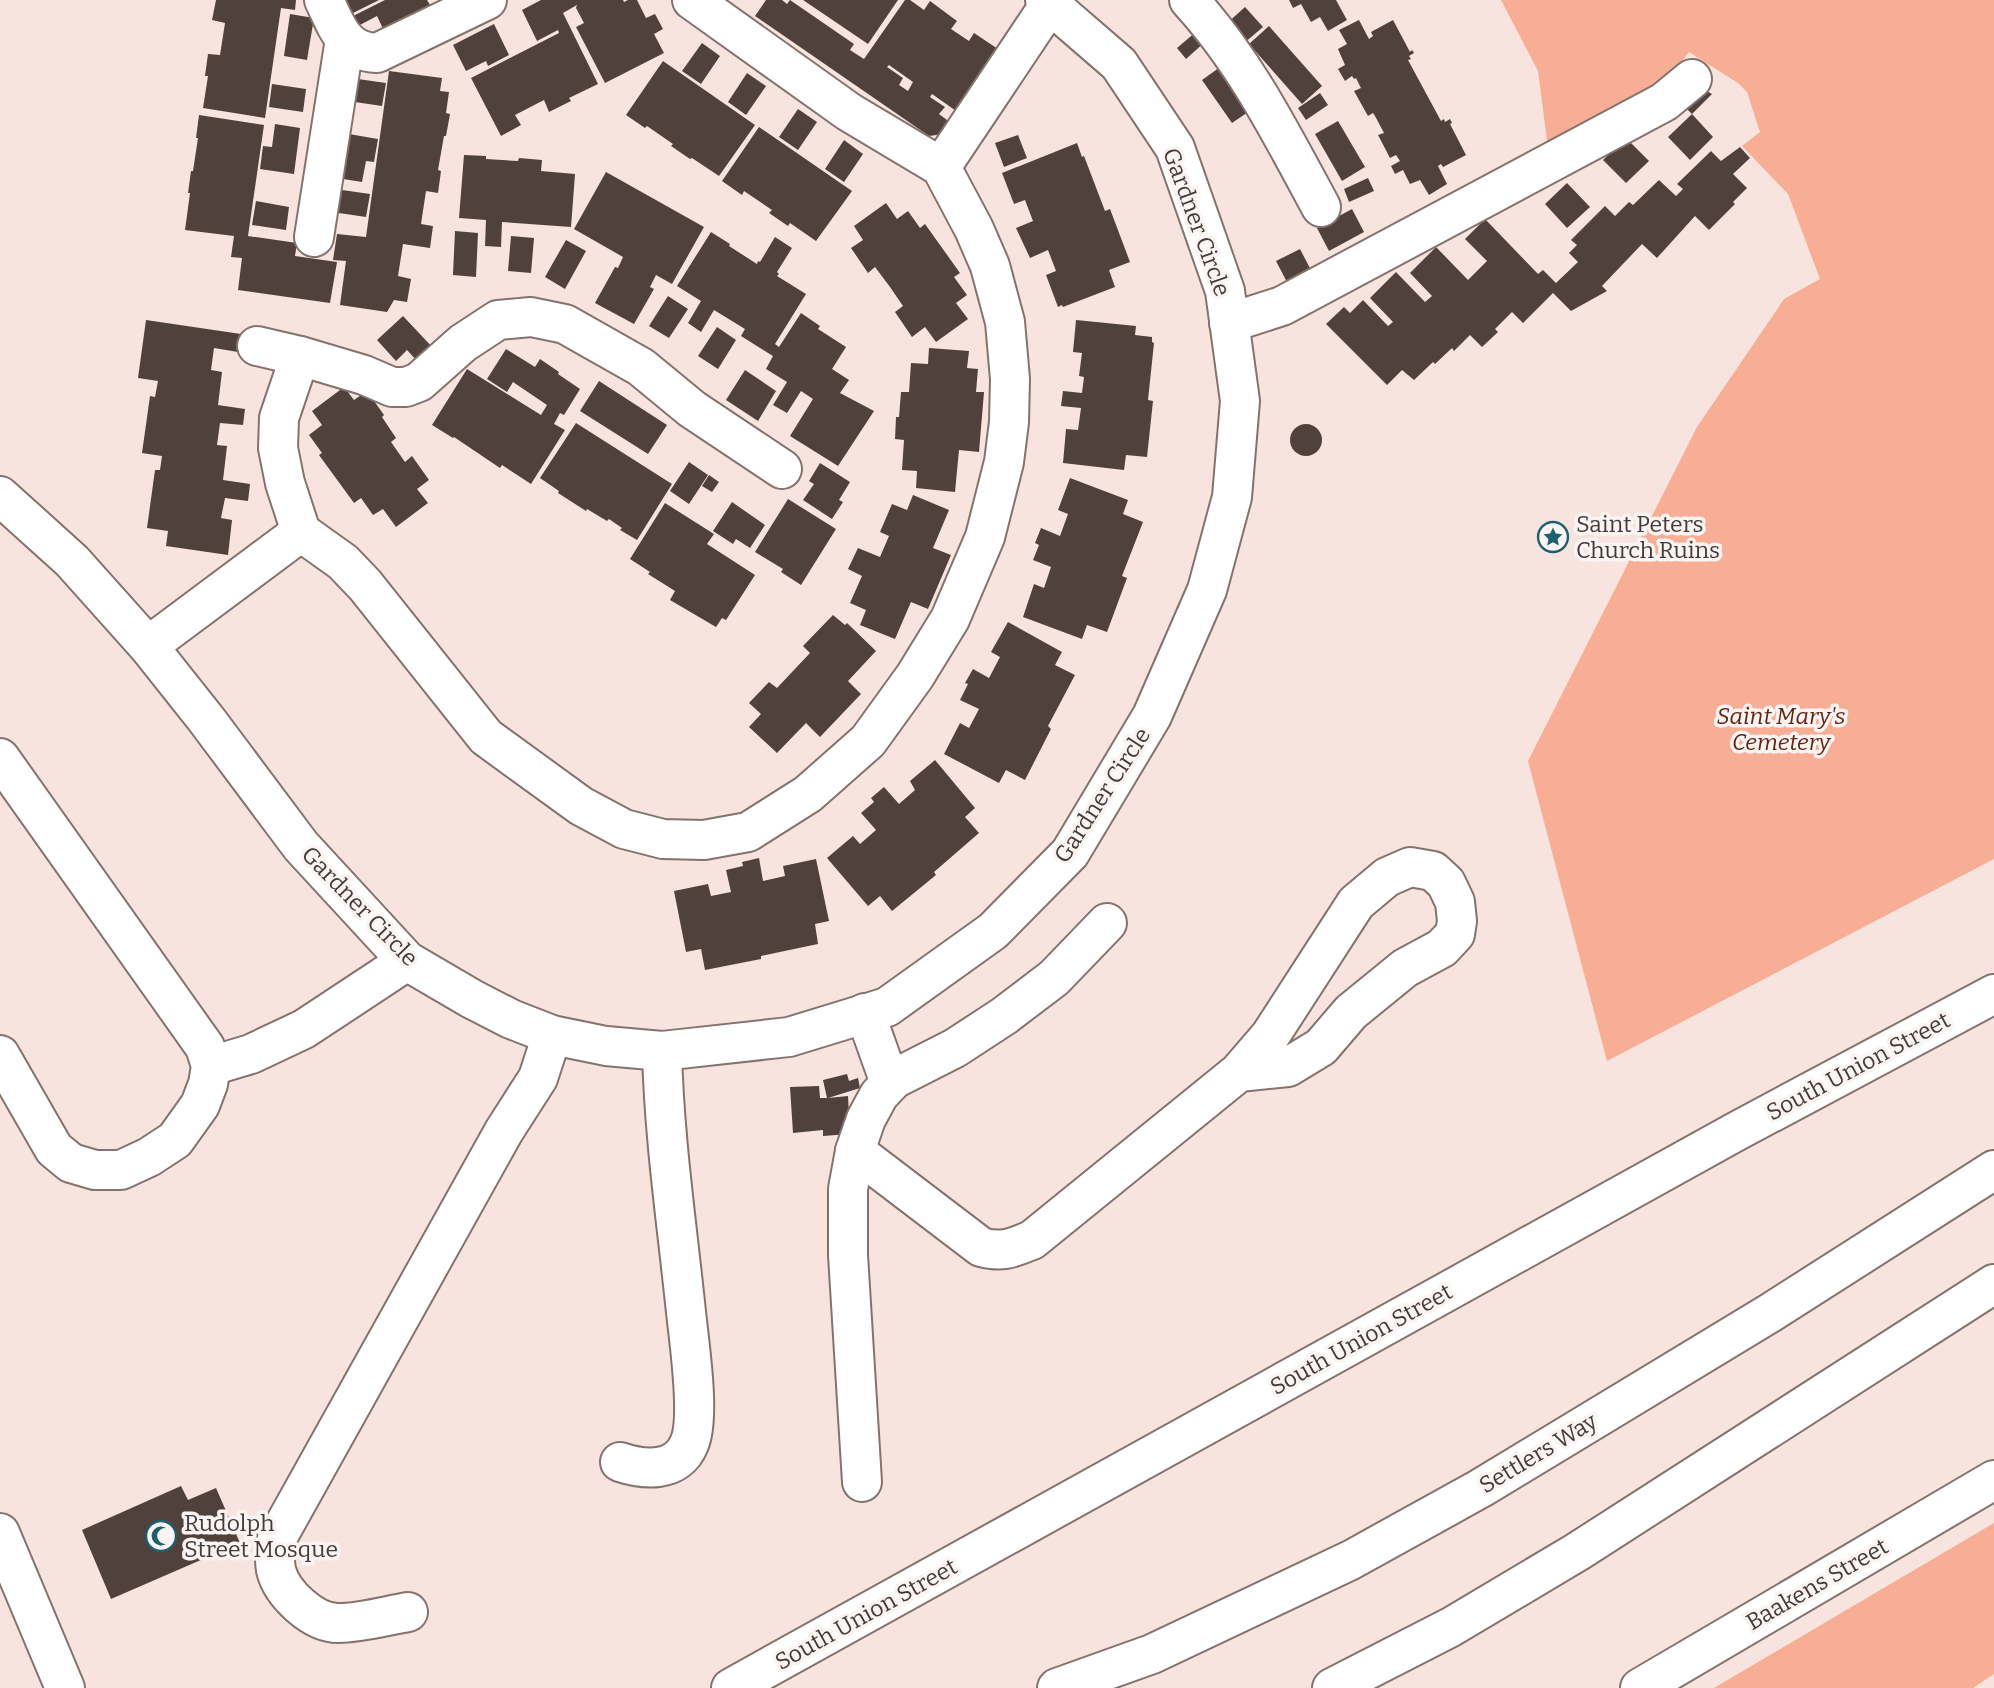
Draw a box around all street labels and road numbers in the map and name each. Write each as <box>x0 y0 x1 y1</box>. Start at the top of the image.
street label: Gardner Circle <box>1157 144 1237 300</box>
street label: Gardner Circle <box>1048 722 1156 868</box>
street label: Gardner Circle <box>296 840 424 972</box>
street label: South Union Street <box>1761 1006 1955 1126</box>
street label: South Union Street <box>1265 1277 1457 1401</box>
street label: Settlers Way <box>1474 1406 1603 1499</box>
street label: Baakens Street <box>1741 1532 1893 1636</box>
street label: South Union Street <box>770 1552 962 1676</box>

